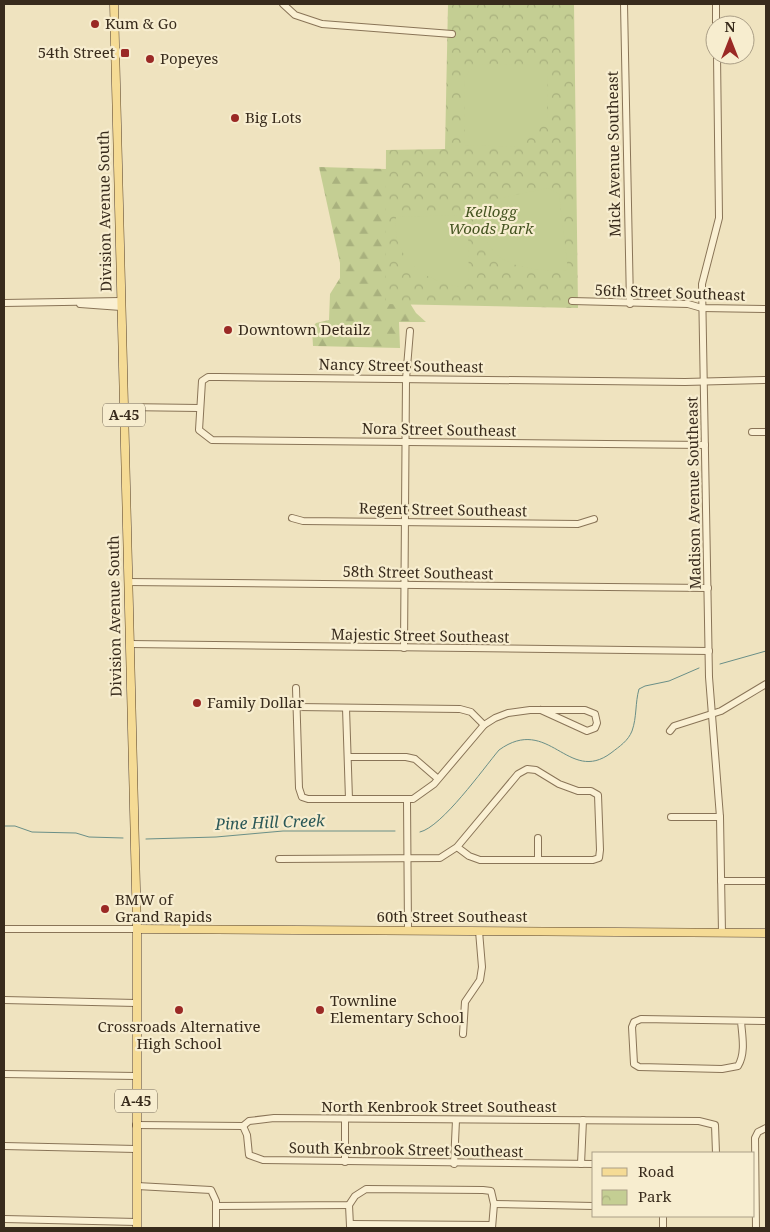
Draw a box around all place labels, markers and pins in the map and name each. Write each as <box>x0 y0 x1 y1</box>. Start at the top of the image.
place label: Kum & Go <box>105 13 177 33</box>
marker: Kum & Go <box>89 18 101 30</box>
place label: 54th Street <box>38 42 115 62</box>
marker: 54th Street <box>119 47 131 59</box>
place label: Popeyes <box>160 48 218 68</box>
marker: Popeyes <box>144 53 156 65</box>
place label: Big Lots <box>245 107 302 127</box>
marker: Big Lots <box>229 112 241 124</box>
place label: Downtown Detailz <box>238 319 370 339</box>
marker: Downtown Detailz <box>222 324 234 336</box>
place label: Family Dollar <box>207 692 304 712</box>
marker: Family Dollar <box>191 697 203 709</box>
place label: BMW of Grand Rapids <box>115 889 212 926</box>
marker: BMW of Grand Rapids <box>99 903 111 915</box>
place label: Townline Elementary School <box>330 990 464 1027</box>
marker: Crossroads Alternative High School <box>173 1004 185 1016</box>
marker: Townline Elementary School <box>314 1004 326 1016</box>
place label: Crossroads Alternative High School <box>97 1016 261 1053</box>

